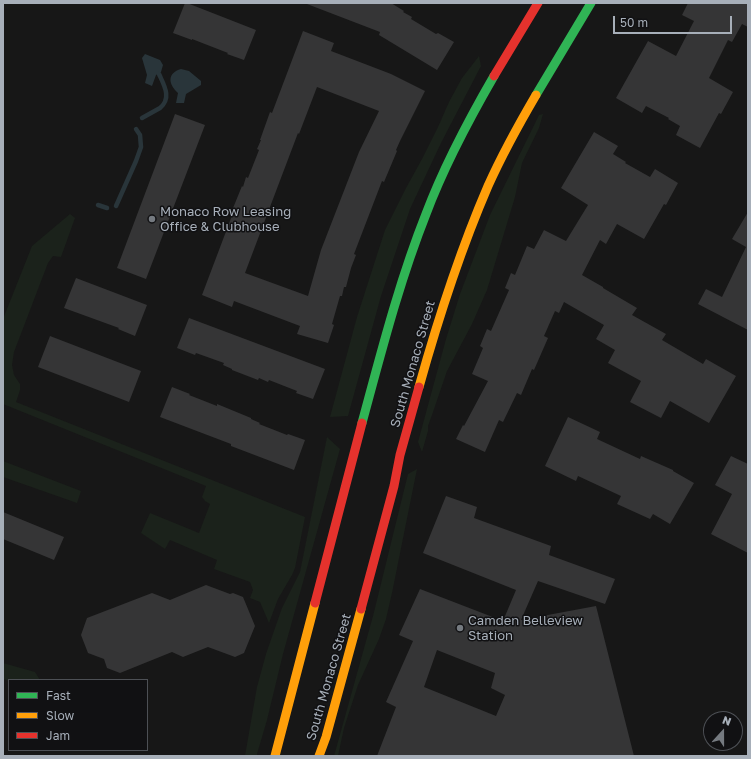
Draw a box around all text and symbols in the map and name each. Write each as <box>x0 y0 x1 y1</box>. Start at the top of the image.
scale bar <box>615 8 734 34</box>
text: 50 m <box>620 15 648 30</box>
place label: Monaco Row Leasing Office & Clubhouse <box>160 204 291 235</box>
marker: Monaco Row Leasing Office & Clubhouse <box>147 214 157 224</box>
street label: South Monaco Street <box>387 299 439 429</box>
street label: South Monaco Street <box>303 612 355 742</box>
place label: Camden Belleview Station <box>468 613 583 644</box>
marker: Camden Belleview Station <box>455 623 465 633</box>
legend <box>8 679 148 751</box>
text: Fast <box>46 688 71 703</box>
text: Slow <box>46 708 74 723</box>
north arrow <box>703 711 743 751</box>
text: N <box>721 713 733 728</box>
text: Jam <box>46 728 70 743</box>

